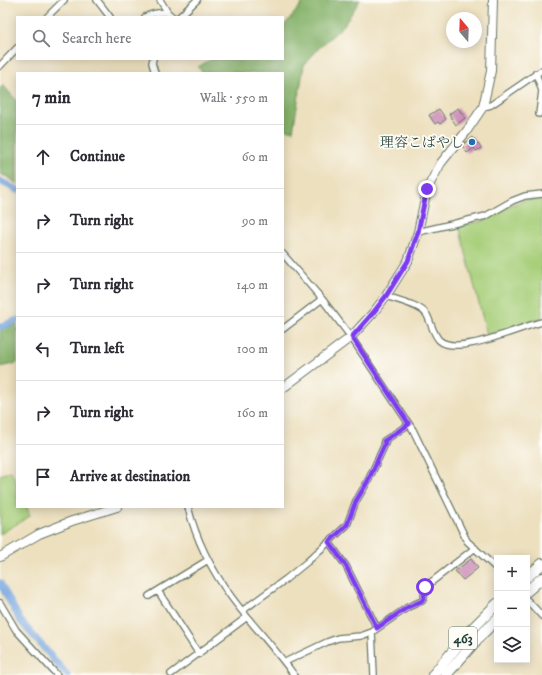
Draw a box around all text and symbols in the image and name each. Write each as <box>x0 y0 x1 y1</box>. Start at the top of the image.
north arrow <box>446 12 482 48</box>
search box <box>16 16 284 60</box>
icon: search <box>30 27 52 49</box>
text: Search here <box>62 29 131 48</box>
text: 7 min <box>32 87 71 109</box>
text: Walk · 550 m <box>200 90 268 106</box>
place label: 理容こばやし <box>380 134 464 152</box>
marker: 理容こばやし <box>467 137 477 147</box>
icon: ahead <box>32 146 54 168</box>
text: Continue <box>70 147 125 166</box>
text: 60 m <box>242 149 268 165</box>
route end <box>418 180 436 198</box>
icon: right <box>32 210 54 232</box>
text: Turn right <box>70 211 133 230</box>
text: 90 m <box>242 213 268 229</box>
icon: right <box>32 274 54 296</box>
text: Turn right <box>70 275 133 294</box>
text: 140 m <box>236 277 268 293</box>
icon: left <box>32 338 54 360</box>
text: Turn left <box>70 339 124 358</box>
text: 100 m <box>237 341 268 357</box>
icon: right <box>32 402 54 424</box>
text: Turn right <box>70 403 133 422</box>
text: 160 m <box>237 405 268 421</box>
icon: arrive <box>32 466 54 488</box>
text: Arrive at destination <box>70 467 190 486</box>
map controls <box>494 555 530 663</box>
button: + <box>494 555 530 591</box>
route start <box>416 578 434 596</box>
button: − <box>494 591 530 627</box>
road number: 463 <box>449 627 477 649</box>
button: layers <box>494 627 530 663</box>

